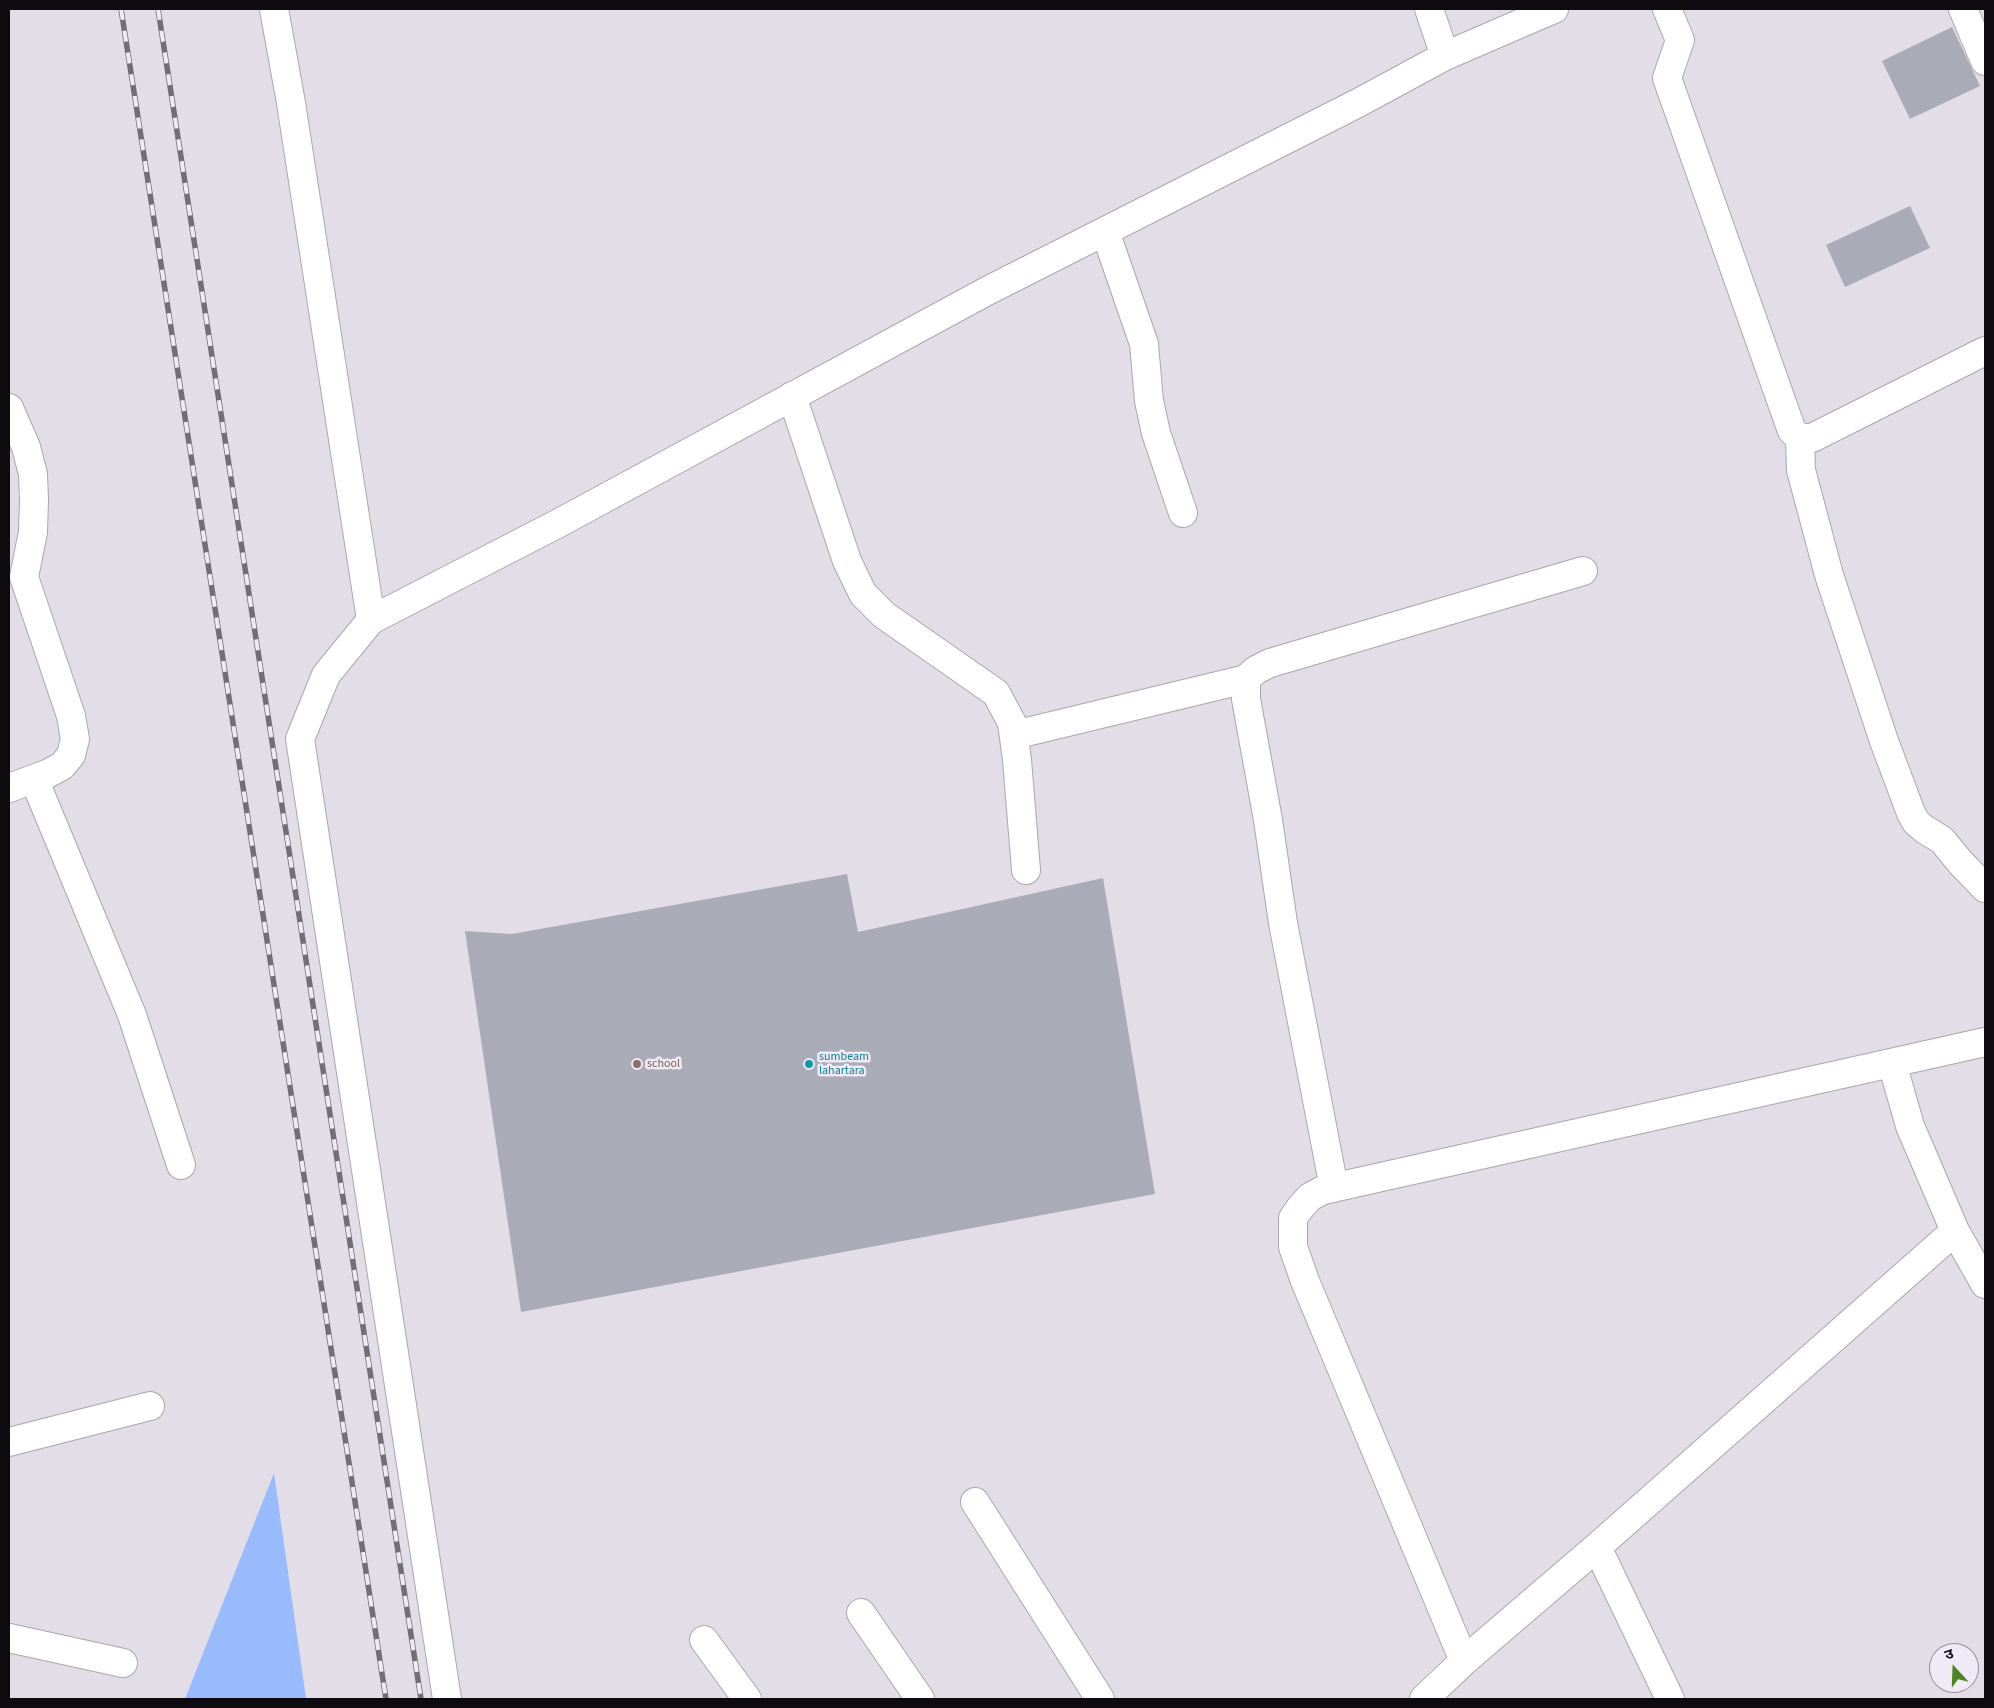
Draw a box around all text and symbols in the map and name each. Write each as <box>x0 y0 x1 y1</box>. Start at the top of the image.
place label: sumbeam lahartara <box>819 1050 869 1078</box>
place label: school <box>647 1057 680 1071</box>
marker: school <box>631 1058 643 1070</box>
marker: sumbeam lahartara <box>803 1058 815 1070</box>
north arrow <box>1929 1643 1979 1693</box>
text: उ <box>1942 1644 1956 1666</box>

